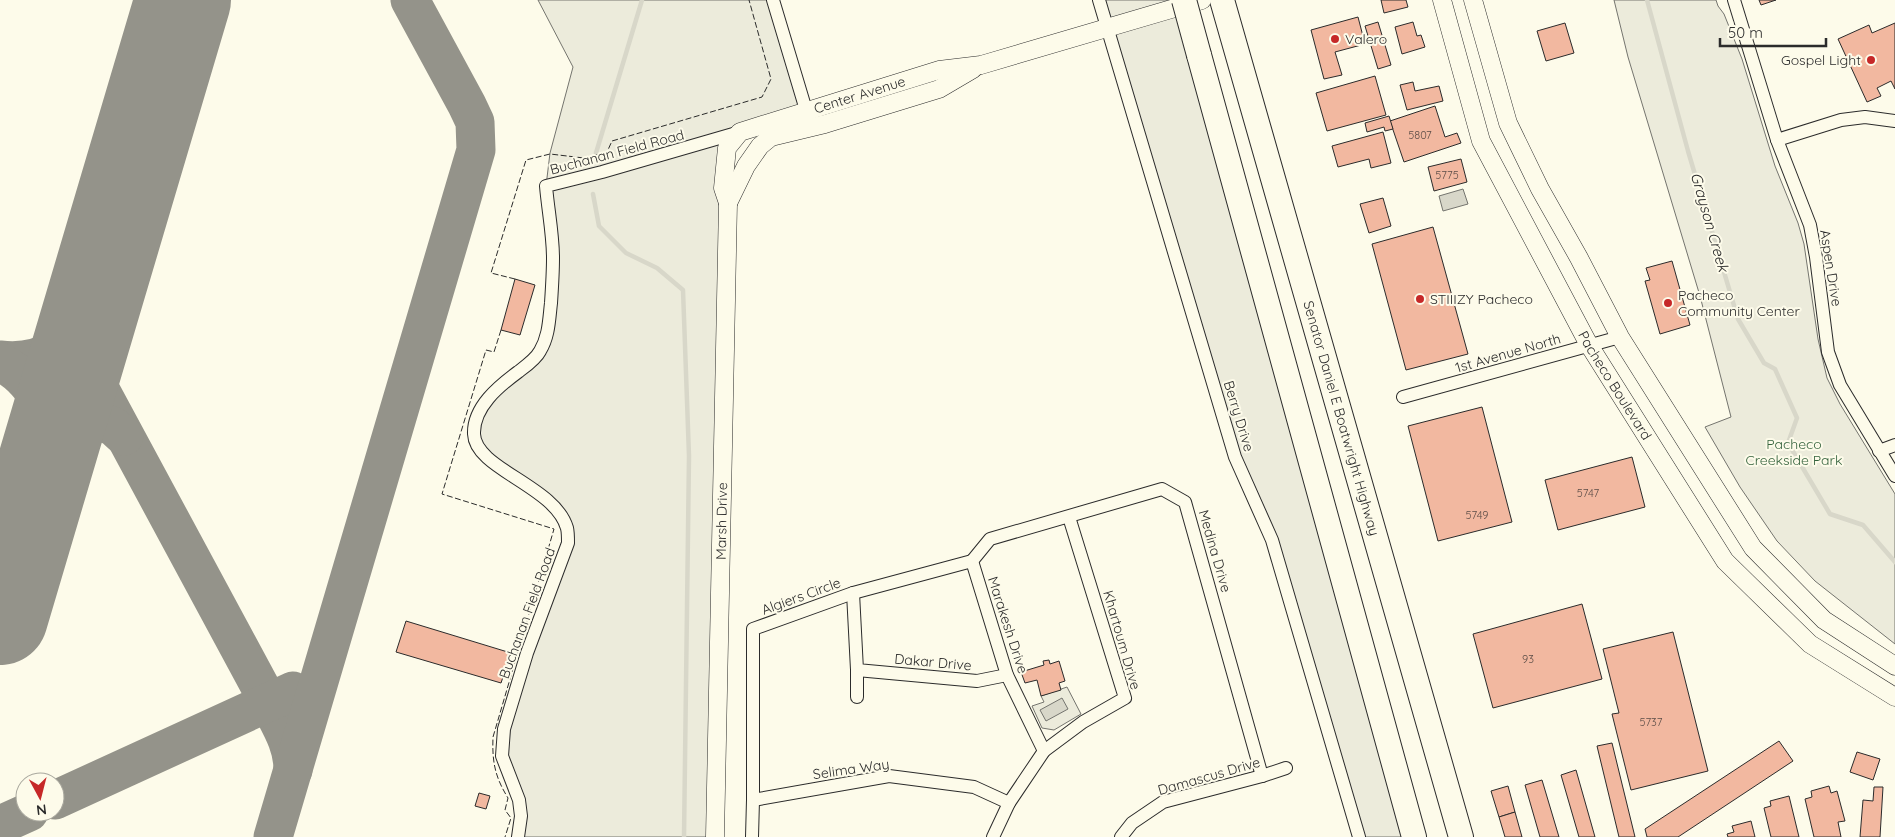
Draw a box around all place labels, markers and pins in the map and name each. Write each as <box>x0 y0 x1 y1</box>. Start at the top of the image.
place label: Valero <box>1345 30 1387 48</box>
marker: Valero <box>1329 33 1341 45</box>
place label: Gospel Light <box>1781 51 1861 69</box>
marker: Gospel Light <box>1865 54 1877 66</box>
place label: Pacheco Community Center <box>1678 286 1800 320</box>
place label: STIIIZY Pacheco <box>1430 290 1533 308</box>
marker: STIIIZY Pacheco <box>1414 293 1426 305</box>
marker: Pacheco Community Center <box>1662 297 1674 309</box>

